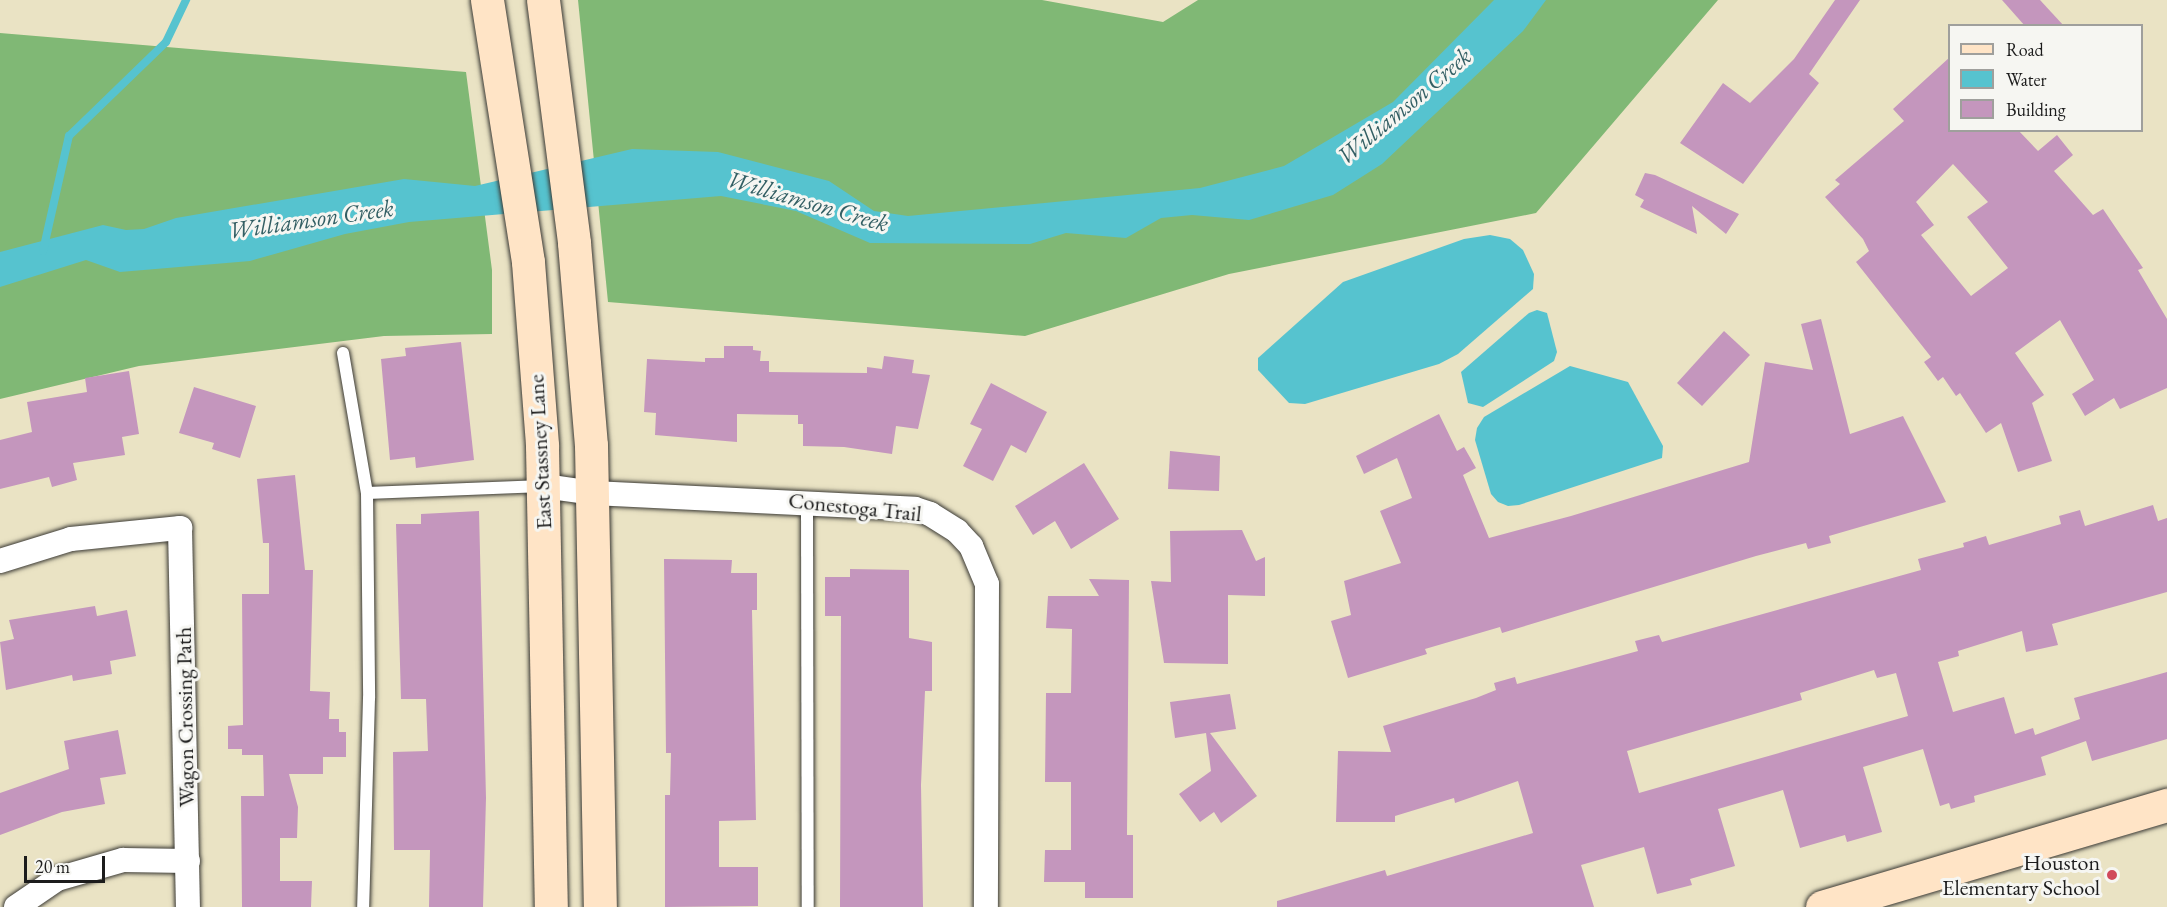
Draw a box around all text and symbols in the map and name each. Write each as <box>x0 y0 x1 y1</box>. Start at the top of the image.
legend <box>1948 24 2143 132</box>
text: Road <box>2006 38 2044 61</box>
water label: Williamson Creek <box>1331 42 1477 170</box>
text: Water <box>2006 68 2047 91</box>
text: Building <box>2006 98 2066 121</box>
water label: Williamson Creek <box>724 164 892 238</box>
water label: Williamson Creek <box>227 193 395 245</box>
street label: East Stassney Lane <box>523 374 557 530</box>
street label: Conestoga Trail <box>787 487 923 527</box>
street label: Wagon Crossing Path <box>170 627 200 807</box>
scale bar <box>27 844 108 882</box>
place label: Houston Elementary School <box>1942 849 2100 900</box>
text: 20 m <box>35 855 70 878</box>
marker: Houston Elementary School <box>2105 868 2119 882</box>

